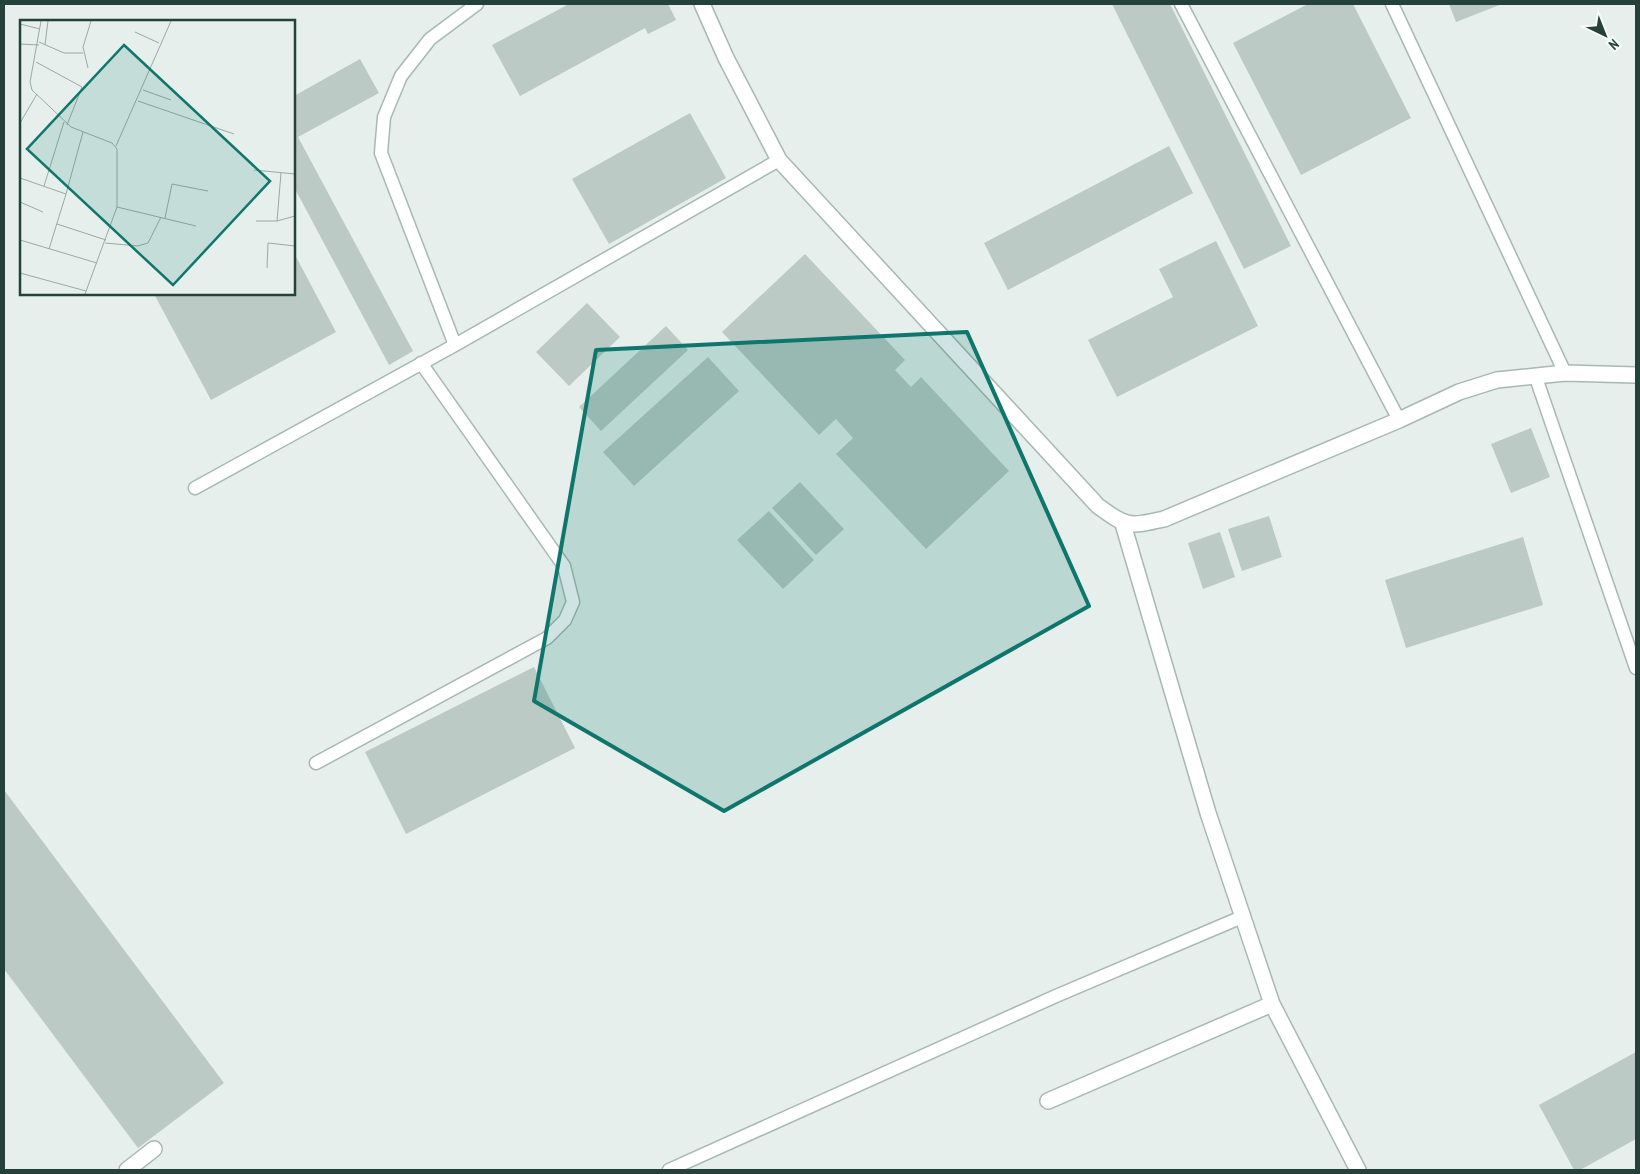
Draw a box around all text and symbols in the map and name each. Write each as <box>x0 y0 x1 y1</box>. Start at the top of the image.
north arrow <box>1580 10 1630 60</box>
inset map <box>20 20 295 295</box>
text: N <box>1605 35 1623 54</box>

